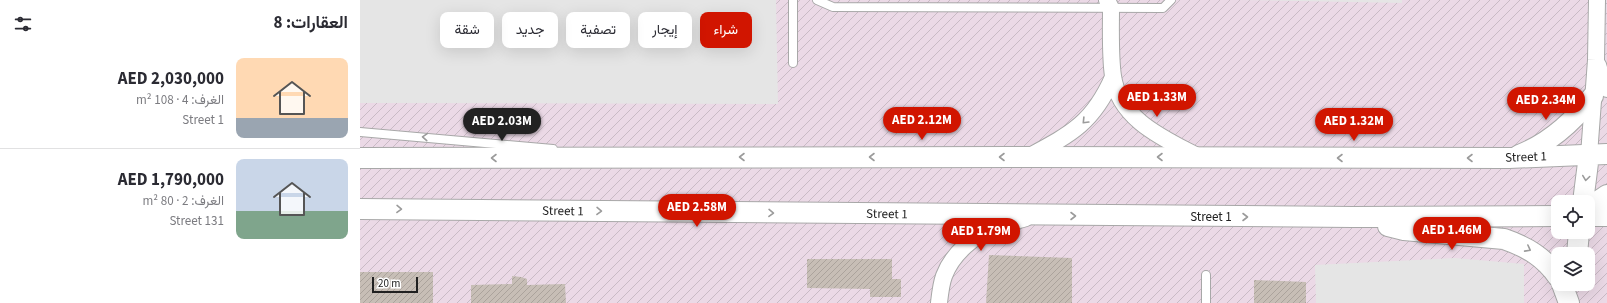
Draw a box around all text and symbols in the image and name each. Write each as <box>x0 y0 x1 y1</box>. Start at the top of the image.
text: العقارات: 8 <box>274 11 348 35</box>
chip: شقة <box>440 12 494 48</box>
chip: جديد <box>502 12 558 48</box>
chip: تصفية <box>566 12 630 48</box>
chip: إيجار <box>638 12 692 48</box>
chip: شراء <box>700 12 752 48</box>
icon: filters <box>12 13 34 35</box>
text: AED 2,030,000 <box>118 67 224 91</box>
icon: home <box>268 74 316 122</box>
pin: AED 1.33M <box>1111 84 1203 118</box>
pin: AED 2.34M <box>1500 87 1592 121</box>
text: AED 1.33M <box>1127 88 1187 106</box>
text: الغرف: 4 · 108 m² <box>136 91 224 109</box>
text: AED 2.34M <box>1516 91 1576 109</box>
pin: AED 2.12M <box>876 107 968 141</box>
pin: AED 2.03M <box>456 108 548 142</box>
pin: AED 1.32M <box>1308 108 1400 142</box>
text: Street 1 <box>182 111 224 129</box>
text: AED 2.12M <box>892 111 952 129</box>
text: AED 2.03M <box>472 112 532 130</box>
text: AED 1.32M <box>1324 112 1384 130</box>
one-way arrow <box>1082 116 1090 124</box>
one-way arrow <box>422 133 428 142</box>
street label: Street 1 <box>1505 147 1547 167</box>
one-way arrow <box>739 153 745 161</box>
one-way arrow <box>869 153 875 161</box>
one-way arrow <box>999 153 1005 161</box>
one-way arrow <box>1157 153 1163 161</box>
one-way arrow <box>491 154 497 162</box>
one-way arrow <box>1337 154 1343 162</box>
one-way arrow <box>1467 154 1473 162</box>
text: AED 1,790,000 <box>118 168 224 192</box>
icon: home <box>268 175 316 223</box>
one-way arrow <box>1582 175 1591 181</box>
text: الغرف: 2 · 80 m² <box>143 192 224 210</box>
pin: AED 2.58M <box>651 194 743 228</box>
map controls <box>1551 195 1595 291</box>
button: locate <box>1551 195 1595 239</box>
text: AED 2.58M <box>667 198 727 216</box>
street label: Street 1 <box>542 202 584 220</box>
one-way arrow <box>396 205 402 213</box>
street label: Street 1 <box>866 205 908 223</box>
one-way arrow <box>596 207 602 215</box>
street label: Street 1 <box>1190 208 1232 226</box>
one-way arrow <box>768 209 774 217</box>
text: Street 131 <box>169 212 224 230</box>
one-way arrow <box>1070 212 1076 220</box>
one-way arrow <box>1242 213 1248 221</box>
pin: AED 1.46M <box>1406 217 1498 251</box>
pin: AED 1.79M <box>935 218 1027 252</box>
text: AED 1.46M <box>1422 221 1482 239</box>
text: AED 1.79M <box>951 222 1011 240</box>
one-way arrow <box>1524 244 1531 252</box>
button: layers <box>1551 247 1595 291</box>
scale bar <box>372 275 418 294</box>
text: 20 m <box>378 276 400 291</box>

